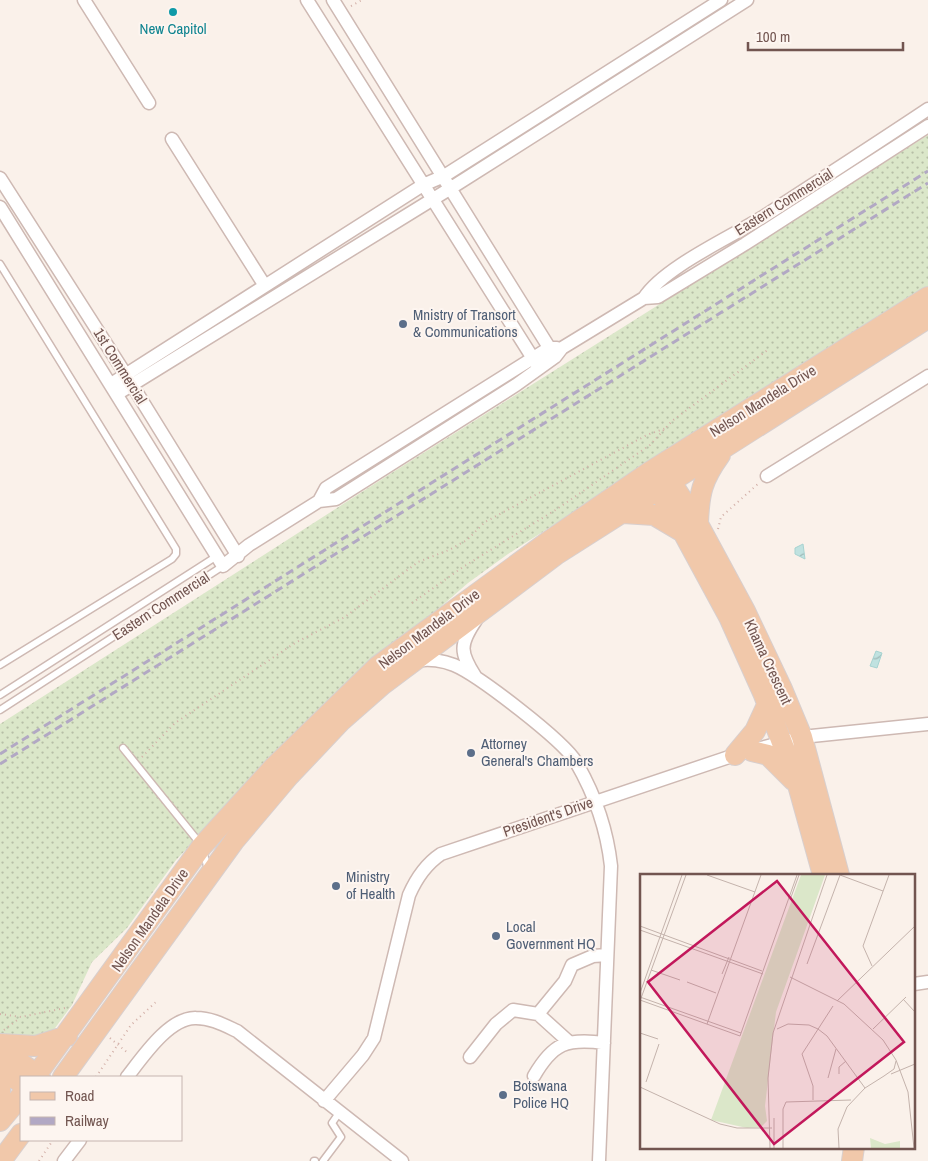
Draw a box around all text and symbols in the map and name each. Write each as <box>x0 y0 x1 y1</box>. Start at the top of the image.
marker: New Capitol <box>167 6 179 18</box>
place label: New Capitol <box>140 18 207 39</box>
scale bar <box>748 20 903 52</box>
text: 100 m <box>756 26 790 47</box>
street label: Eastern Commercial <box>731 163 837 240</box>
place label: Mnistry of Transort & Communications <box>413 304 518 342</box>
marker: Mnistry of Transort & Communications <box>397 318 409 330</box>
street label: 1st Commercial <box>89 324 152 408</box>
street label: Nelson Mandela Drive <box>706 359 820 442</box>
street label: Eastern Commercial <box>108 566 213 645</box>
street label: Nelson Mandela Drive <box>374 584 484 674</box>
street label: Khama Crescent <box>740 616 798 708</box>
place label: Attorney General's Chambers <box>480 733 593 771</box>
marker: Attorney General's Chambers <box>465 747 477 759</box>
street label: President's Drive <box>500 791 596 842</box>
street label: Nelson Mandela Drive <box>106 864 193 976</box>
place label: Ministry of Health <box>346 866 395 904</box>
inset map <box>640 874 916 1148</box>
marker: Ministry of Health <box>330 880 342 892</box>
place label: Local Government HQ <box>506 916 596 954</box>
marker: Local Government HQ <box>490 930 502 942</box>
place label: Botswana Police HQ <box>513 1075 569 1113</box>
legend <box>20 1076 182 1141</box>
text: Road <box>65 1085 94 1106</box>
marker: Botswana Police HQ <box>497 1089 509 1101</box>
text: Railway <box>65 1110 110 1131</box>

